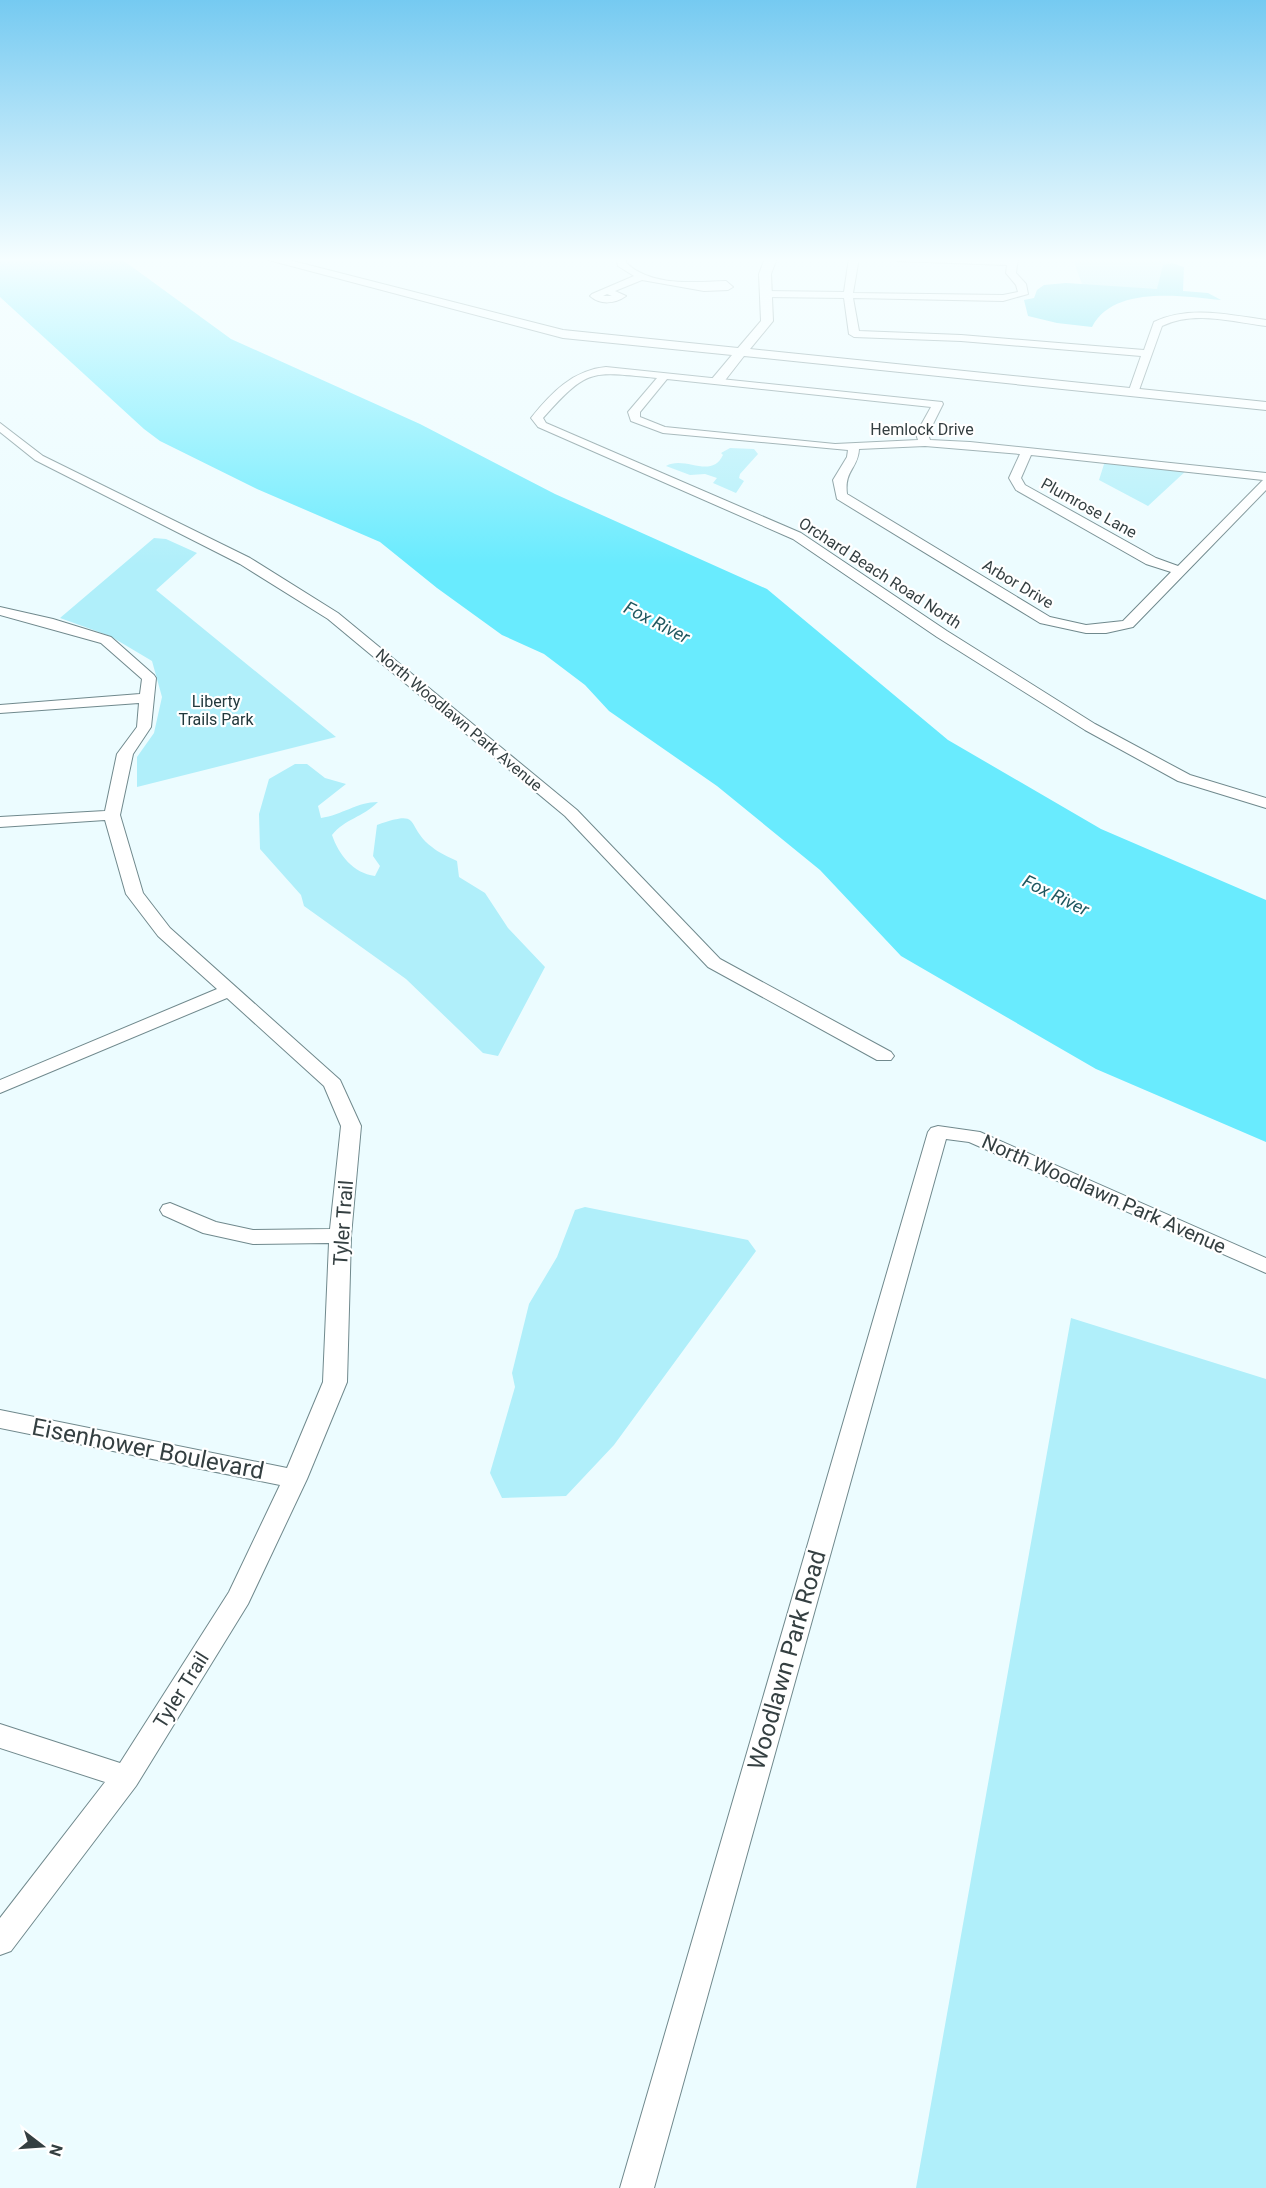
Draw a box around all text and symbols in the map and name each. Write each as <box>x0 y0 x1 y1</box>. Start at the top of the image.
street label: Hemlock Drive <box>870 420 974 439</box>
street label: Plumrose Lane <box>1038 474 1140 542</box>
street label: Orchard Beach Road North <box>795 513 965 633</box>
street label: Arbor Drive <box>979 555 1057 613</box>
water label: Fox River <box>621 597 694 648</box>
street label: North Woodlawn Park Avenue <box>372 645 546 795</box>
park label: Liberty Trails Park <box>178 692 254 729</box>
water label: Fox River <box>1020 870 1093 920</box>
street label: North Woodlawn Park Avenue <box>978 1129 1230 1259</box>
street label: Tyler Trail <box>328 1179 358 1267</box>
street label: Eisenhower Boulevard <box>30 1413 266 1485</box>
street label: Woodlawn Park Road <box>742 1547 832 1773</box>
street label: Tyler Trail <box>148 1647 214 1733</box>
north arrow <box>12 2116 72 2176</box>
text: N <box>45 2142 67 2158</box>

